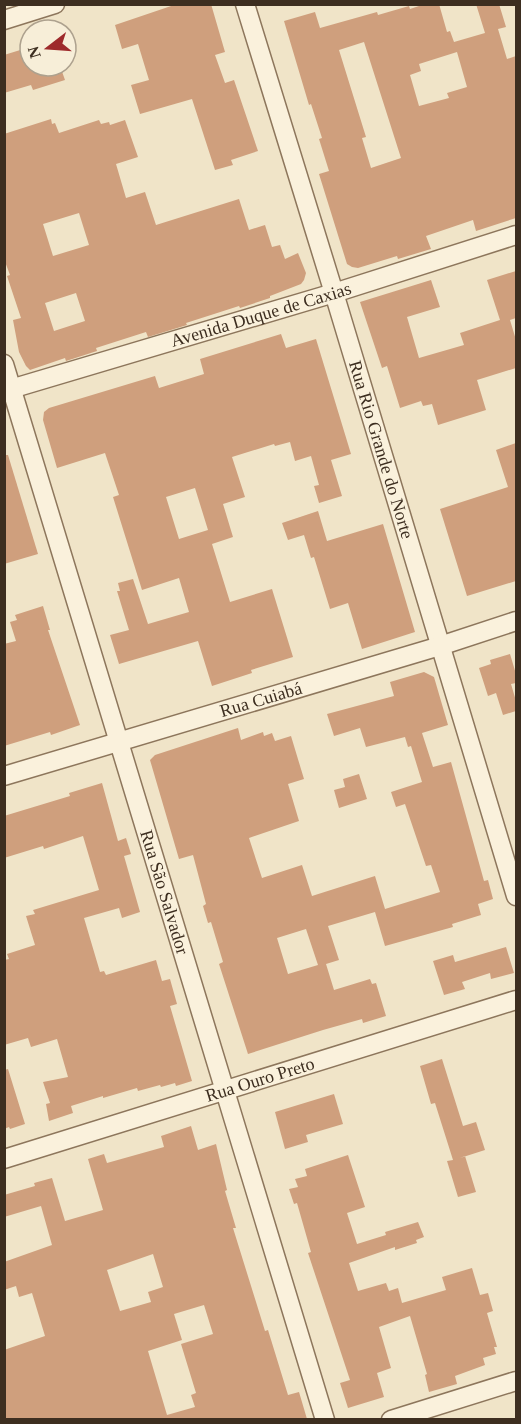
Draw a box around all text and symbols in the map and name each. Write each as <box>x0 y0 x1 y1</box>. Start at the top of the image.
north arrow <box>18 18 78 78</box>
text: N <box>24 44 44 60</box>
street label: Avenida Duque de Caxias <box>168 278 354 351</box>
street label: Rua Rio Grande do Norte <box>345 358 418 541</box>
street label: Rua Cuiabá <box>217 678 304 721</box>
street label: Rua São Salvador <box>136 827 193 957</box>
street label: Rua Ouro Preto <box>203 1053 317 1106</box>

